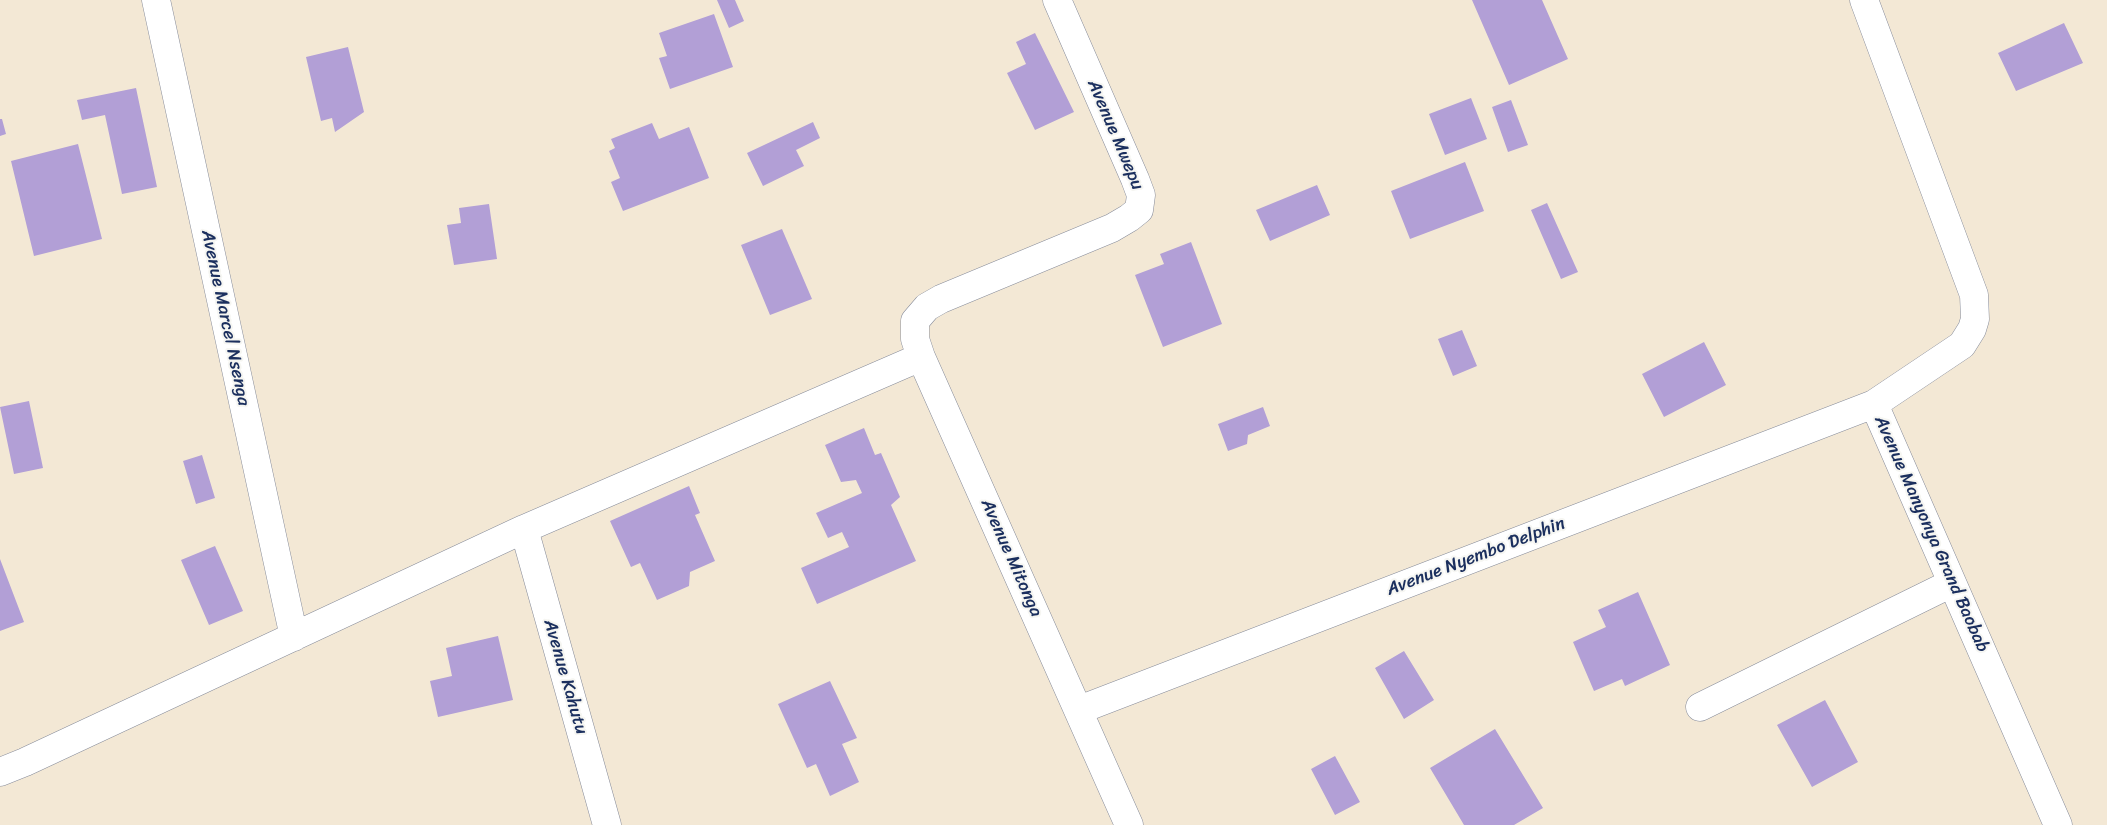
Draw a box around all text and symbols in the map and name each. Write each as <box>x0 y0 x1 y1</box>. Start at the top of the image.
street label: Avenue Mwepu <box>1082 77 1148 193</box>
street label: Avenue Marcel Nsenga <box>196 228 254 408</box>
street label: Avenue Manyonya Grand Baobab <box>1869 412 1993 656</box>
street label: Avenue Mitonga <box>975 496 1047 620</box>
street label: Avenue Nyembo Delphin <box>1384 513 1568 601</box>
street label: Avenue Kahutu <box>538 617 592 737</box>

